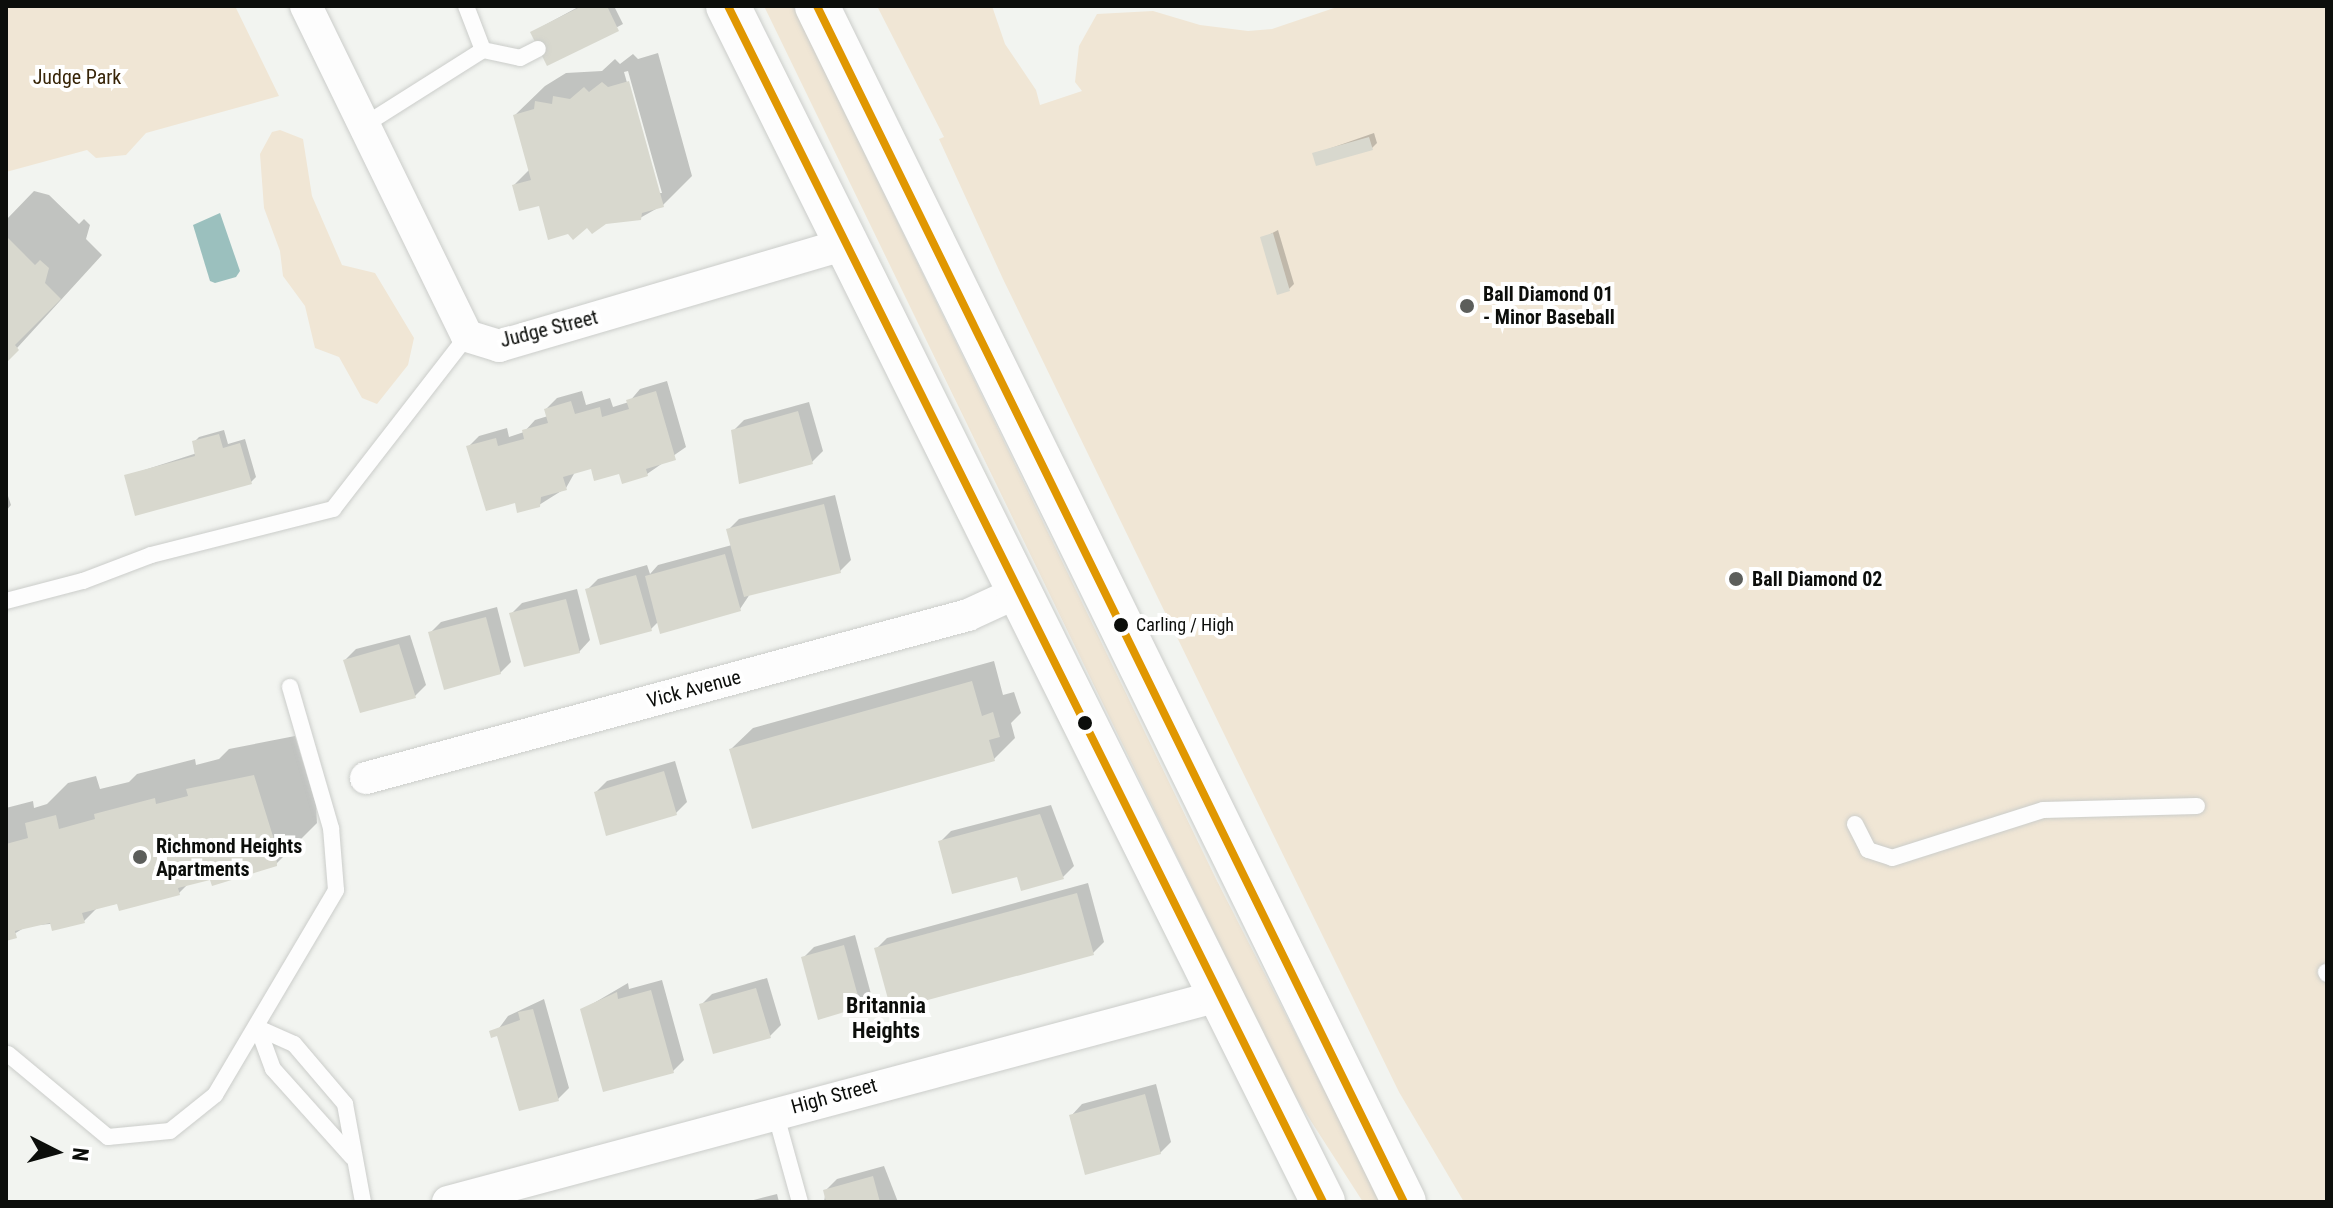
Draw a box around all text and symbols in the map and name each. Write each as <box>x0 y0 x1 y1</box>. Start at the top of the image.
park label: Judge Park <box>33 65 121 89</box>
place label: Ball Diamond 01 - Minor Baseball <box>1483 282 1615 329</box>
marker: Ball Diamond 01 - Minor Baseball <box>1458 297 1476 315</box>
street label: Judge Street <box>498 305 600 353</box>
place label: Ball Diamond 02 <box>1752 567 1882 591</box>
marker: Ball Diamond 02 <box>1727 570 1745 588</box>
place label: Carling / High <box>1136 614 1234 636</box>
marker: Carling / High <box>1113 617 1129 633</box>
street label: Vick Avenue <box>644 665 744 713</box>
unlabelled marker <box>1077 715 1093 731</box>
place label: Richmond Heights Apartments <box>156 834 302 881</box>
marker: Richmond Heights Apartments <box>131 848 149 866</box>
district label: Britannia Heights <box>846 992 926 1044</box>
street label: High Street <box>788 1073 880 1119</box>
north arrow <box>16 1112 96 1192</box>
text: N <box>67 1147 94 1163</box>

